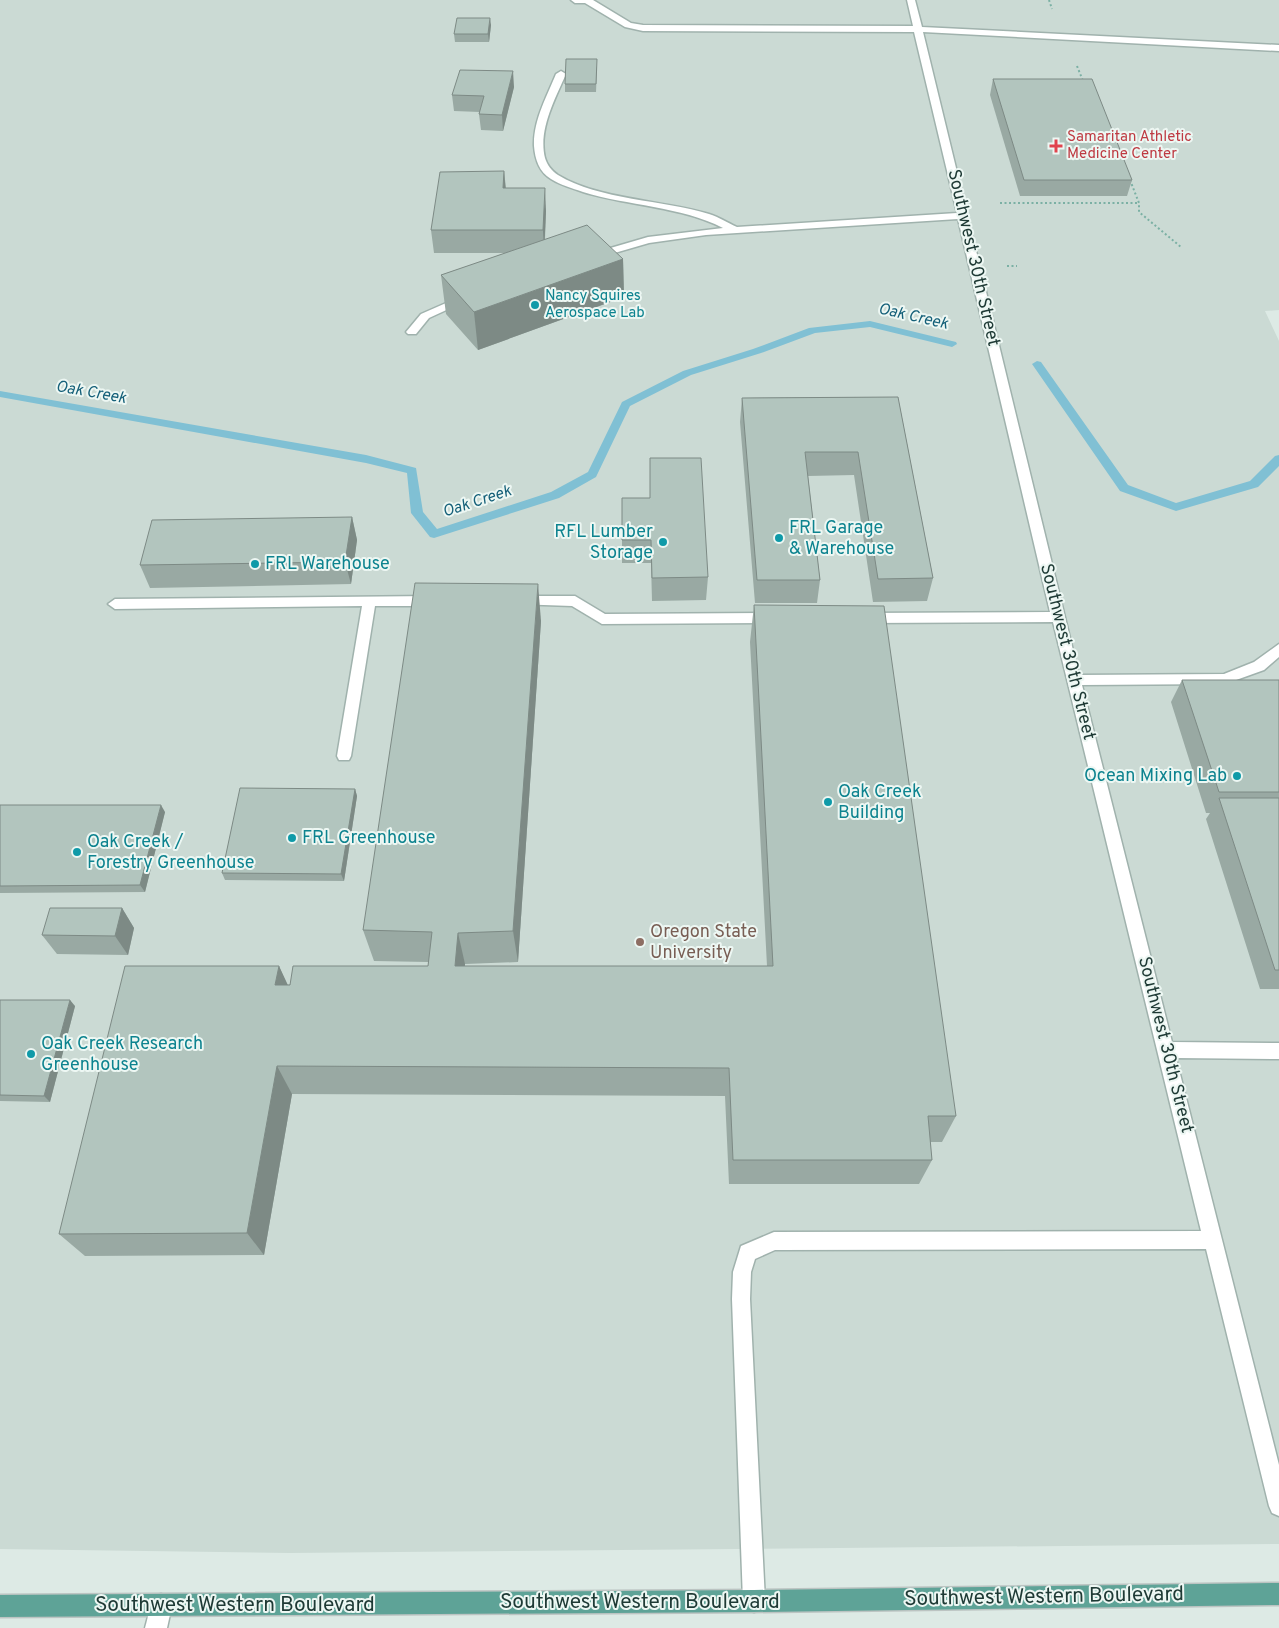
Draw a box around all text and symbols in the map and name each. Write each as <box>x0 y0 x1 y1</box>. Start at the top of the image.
place label: Samaritan Athletic Medicine Center <box>1067 128 1192 164</box>
marker: Samaritan Athletic Medicine Center <box>1049 139 1063 153</box>
street label: Southwest 30th Street <box>941 167 1005 349</box>
place label: Nancy Squires Aerospace Lab <box>545 287 645 323</box>
marker: Nancy Squires Aerospace Lab <box>529 299 541 311</box>
water label: Oak Creek <box>876 299 951 335</box>
water label: Oak Creek <box>54 377 129 409</box>
water label: Oak Creek <box>440 481 515 522</box>
place label: FRL Garage & Warehouse <box>789 517 894 561</box>
place label: RFL Lumber Storage <box>554 521 653 565</box>
marker: FRL Garage & Warehouse <box>773 532 785 544</box>
marker: RFL Lumber Storage <box>657 536 669 548</box>
place label: FRL Warehouse <box>265 553 390 576</box>
marker: FRL Warehouse <box>249 558 261 570</box>
street label: Southwest 30th Street <box>1034 561 1100 743</box>
place label: Ocean Mixing Lab <box>1084 765 1227 788</box>
marker: Ocean Mixing Lab <box>1231 770 1243 782</box>
place label: Oak Creek Building <box>838 781 922 825</box>
marker: Oak Creek Building <box>822 796 834 808</box>
place label: FRL Greenhouse <box>302 827 436 850</box>
place label: Oak Creek / Forestry Greenhouse <box>87 831 254 875</box>
marker: FRL Greenhouse <box>286 832 298 844</box>
marker: Oak Creek / Forestry Greenhouse <box>71 846 83 858</box>
place label: Oregon State University <box>650 921 757 965</box>
marker: Oregon State University <box>634 936 646 948</box>
street label: Southwest 30th Street <box>1132 954 1198 1136</box>
place label: Oak Creek Research Greenhouse <box>41 1033 203 1077</box>
marker: Oak Creek Research Greenhouse <box>25 1048 37 1060</box>
street label: Southwest Western Boulevard <box>904 1581 1184 1613</box>
street label: Southwest Western Boulevard <box>500 1589 780 1616</box>
street label: Southwest Western Boulevard <box>95 1592 375 1619</box>

